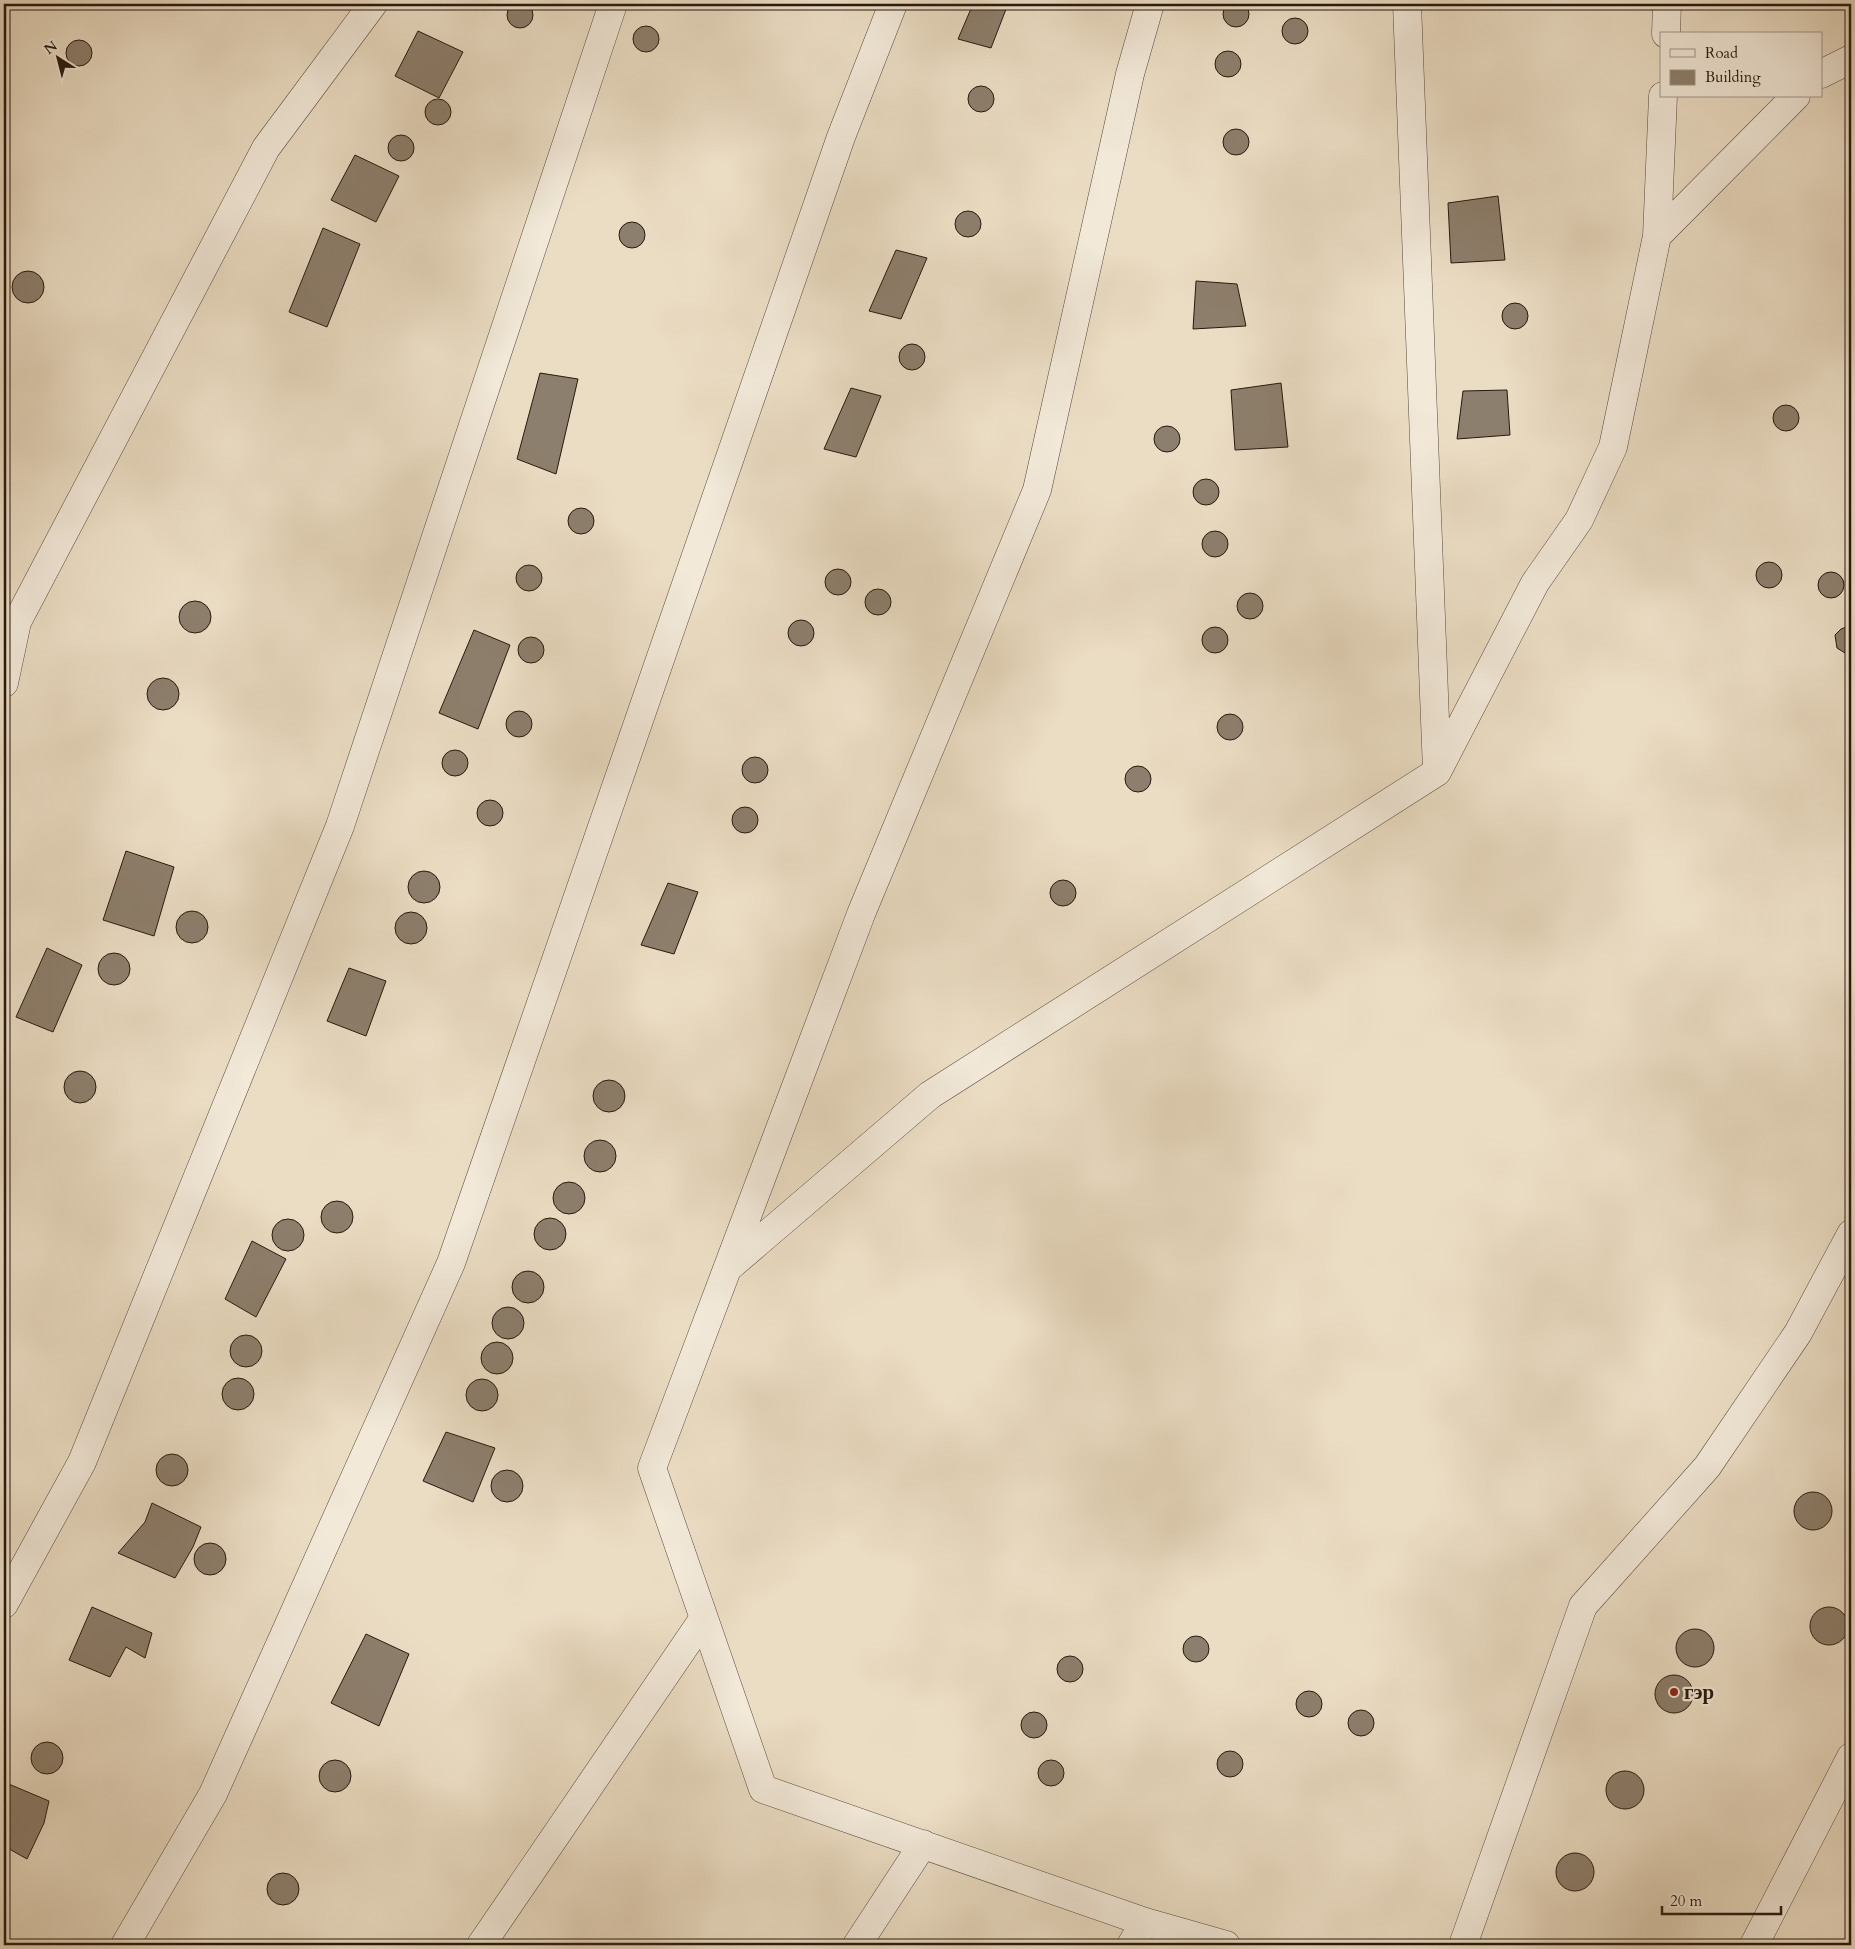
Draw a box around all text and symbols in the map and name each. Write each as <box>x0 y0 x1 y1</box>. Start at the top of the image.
north arrow <box>32 32 82 82</box>
legend <box>1660 32 1822 98</box>
text: N <box>40 37 61 59</box>
text: Road <box>1705 43 1738 63</box>
text: Building <box>1705 67 1761 87</box>
place label: гэр <box>1684 1678 1714 1707</box>
marker: гэр <box>1668 1686 1680 1698</box>
scale bar <box>1662 1884 1781 1916</box>
text: 20 m <box>1670 1891 1702 1911</box>

